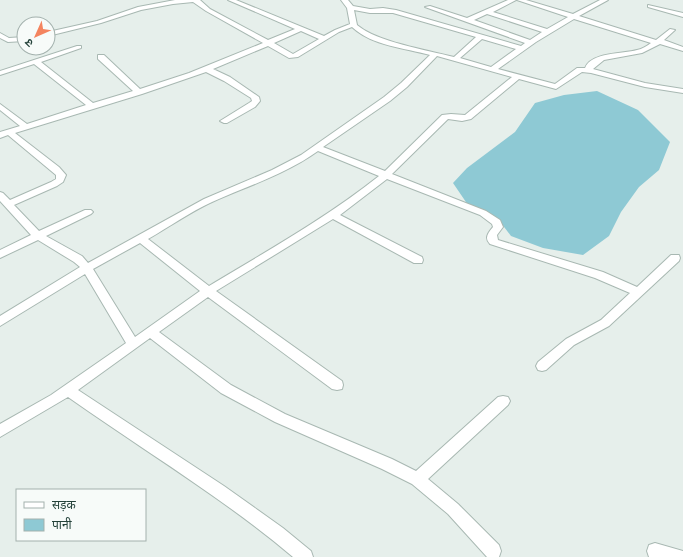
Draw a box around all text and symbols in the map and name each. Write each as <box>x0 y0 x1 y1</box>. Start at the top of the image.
north arrow <box>16 16 56 56</box>
text: उ <box>21 36 35 50</box>
legend <box>16 489 146 541</box>
text: सड़क <box>52 497 77 512</box>
text: पानी <box>52 517 73 531</box>

